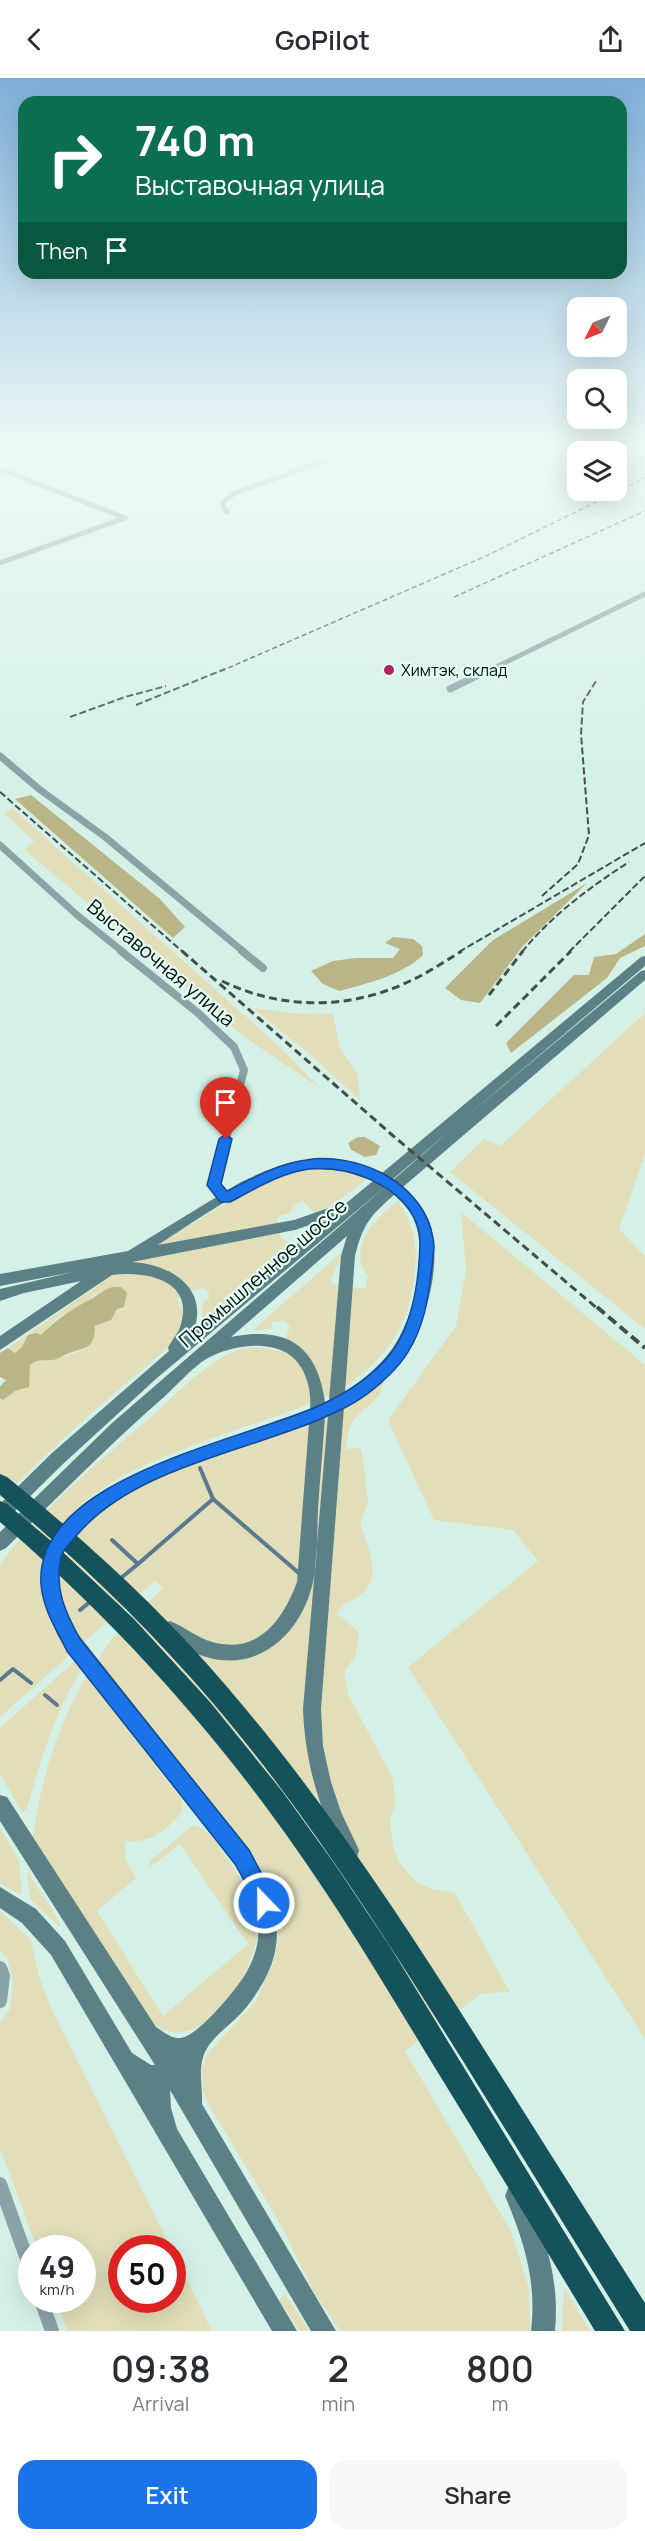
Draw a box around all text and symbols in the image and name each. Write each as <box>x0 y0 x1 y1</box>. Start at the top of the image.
text: GoPilot <box>275 21 370 58</box>
icon: back <box>18 23 51 56</box>
icon: share <box>594 23 627 56</box>
text: 740 m <box>135 111 255 169</box>
icon: right <box>36 120 114 198</box>
text: Выставочная улица <box>135 166 385 203</box>
icon: arrive <box>100 234 133 267</box>
text: Then <box>36 236 88 266</box>
north arrow <box>567 297 627 357</box>
map controls <box>567 297 627 501</box>
button: search <box>567 369 627 429</box>
button: layers <box>567 441 627 501</box>
place label: Химтэк, склад <box>401 659 508 681</box>
marker: Химтэк, склад <box>382 663 396 677</box>
street label: Выставочная улица <box>82 893 241 1032</box>
pin <box>200 1077 251 1139</box>
icon: arrive <box>209 1086 242 1119</box>
street label: Промышленное шоссе <box>173 1192 353 1353</box>
position arrow <box>232 1871 296 1935</box>
speed limit sign: 50 <box>108 2235 186 2313</box>
text: 49 <box>39 2246 75 2287</box>
text: km/h <box>40 2279 74 2300</box>
text: 09:38 <box>111 2344 211 2393</box>
text: 2 <box>328 2344 349 2393</box>
text: 800 <box>466 2344 534 2393</box>
text: Arrival <box>132 2390 189 2417</box>
text: min <box>322 2390 355 2417</box>
text: m <box>492 2390 508 2417</box>
button: Exit <box>18 2460 317 2529</box>
button: Share <box>329 2460 627 2529</box>

